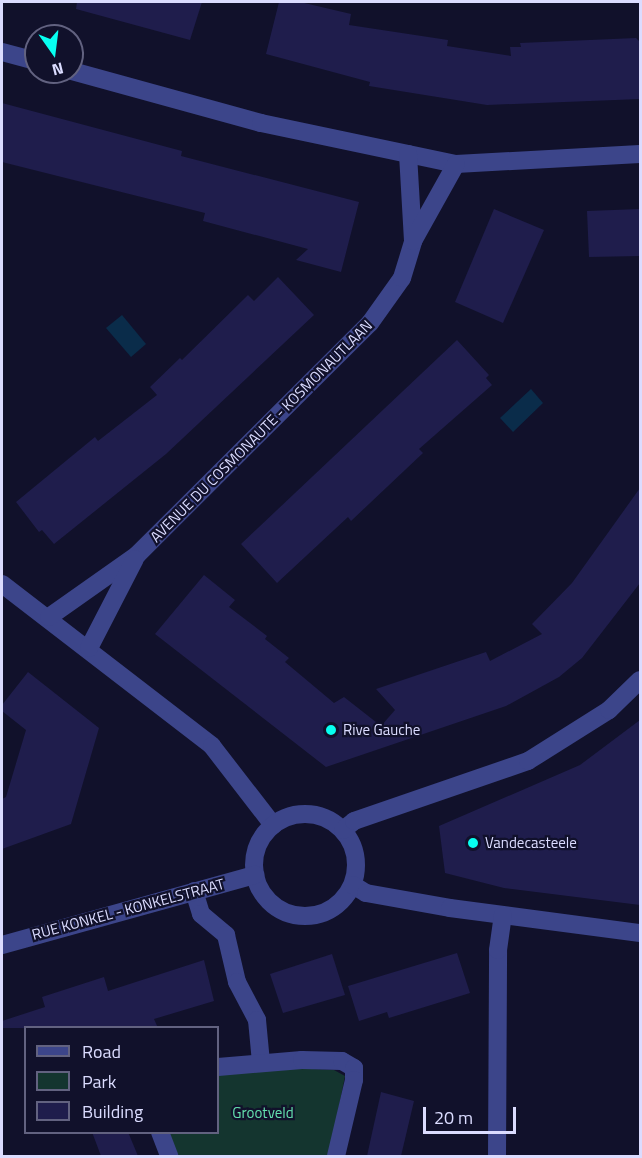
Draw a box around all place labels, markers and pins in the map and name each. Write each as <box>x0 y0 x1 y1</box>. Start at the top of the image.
place label: Rive Gauche <box>343 721 420 739</box>
marker: Rive Gauche <box>324 723 338 737</box>
place label: Vandecasteele <box>485 834 577 852</box>
marker: Vandecasteele <box>466 836 480 850</box>

